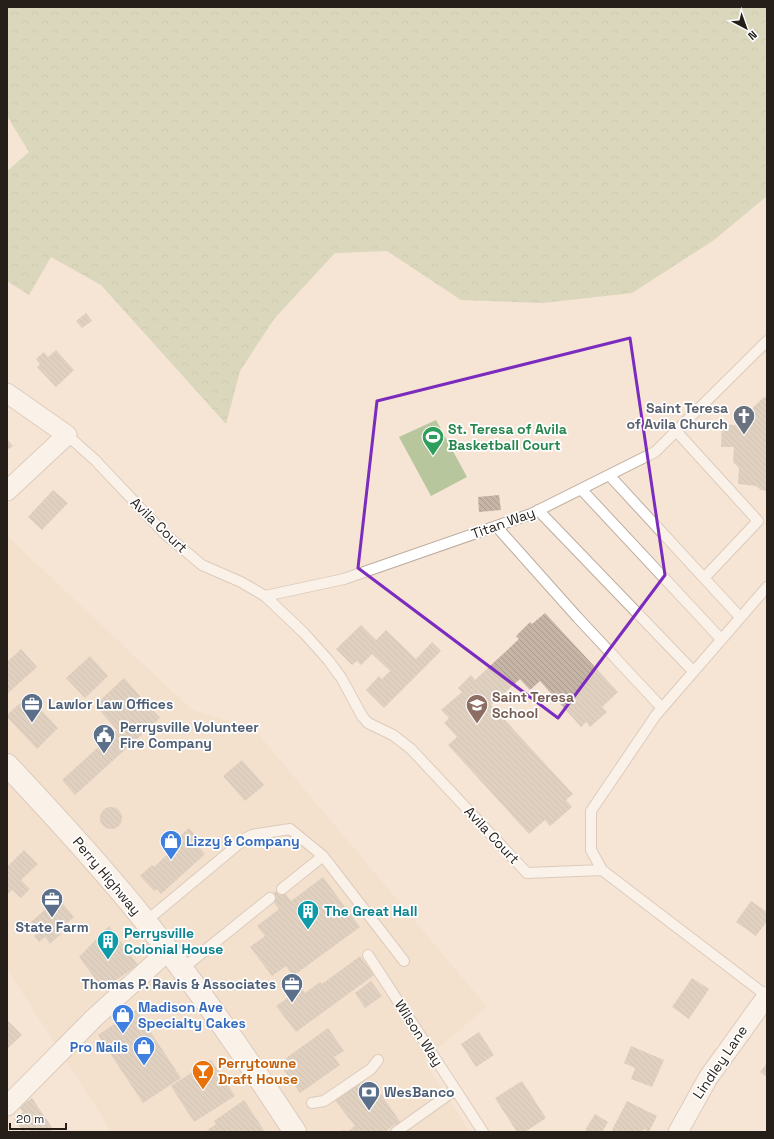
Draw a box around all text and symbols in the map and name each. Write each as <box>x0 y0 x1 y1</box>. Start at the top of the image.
north arrow <box>726 8 766 48</box>
text: N <box>745 28 760 43</box>
place label: Saint Teresa of Avila Church <box>626 399 728 433</box>
church icon: Saint Teresa of Avila Church <box>731 403 757 436</box>
place label: St. Teresa of Avila Basketball Court <box>448 420 567 454</box>
sports icon: St. Teresa of Avila Basketball Court <box>420 424 446 457</box>
street label: Avila Court <box>127 493 191 557</box>
street label: Titan Way <box>469 503 537 543</box>
place label: Saint Teresa School <box>492 688 574 722</box>
office icon: Lawlor Law Offices <box>19 691 45 724</box>
school or university icon: Saint Teresa School <box>464 692 490 725</box>
place label: Lawlor Law Offices <box>48 695 173 713</box>
place label: Perrysville Volunteer Fire Company <box>120 718 259 752</box>
public building icon: Perrysville Volunteer Fire Company <box>91 722 117 755</box>
street label: Avila Court <box>461 802 523 868</box>
shop icon: Lizzy & Company <box>158 828 184 861</box>
place label: Lizzy & Company <box>186 832 300 850</box>
street label: Perry Highway <box>69 833 145 919</box>
office icon: State Farm <box>39 886 65 919</box>
building icon: The Great Hall <box>295 898 321 931</box>
place label: The Great Hall <box>324 902 417 920</box>
place label: State Farm <box>15 918 89 936</box>
place label: Perrysville Colonial House <box>124 924 223 958</box>
building icon: Perrysville Colonial House <box>95 928 121 961</box>
office icon: Thomas P. Ravis & Associates <box>279 971 305 1004</box>
place label: Thomas P. Ravis & Associates <box>82 975 276 993</box>
street label: Wilson Way <box>391 996 447 1070</box>
place label: Madison Ave Specialty Cakes <box>138 998 246 1032</box>
shop icon: Madison Ave Specialty Cakes <box>110 1002 136 1035</box>
street label: Lindley Lane <box>689 1022 751 1102</box>
shop icon: Pro Nails <box>131 1034 157 1067</box>
place label: Pro Nails <box>70 1038 128 1056</box>
place label: Perrytowne Draft House <box>218 1054 298 1088</box>
bar icon: Perrytowne Draft House <box>190 1058 216 1091</box>
bank icon: WesBanco <box>356 1079 382 1112</box>
place label: WesBanco <box>384 1083 455 1101</box>
scale bar <box>10 1105 66 1131</box>
text: 20 m <box>16 1111 44 1127</box>

